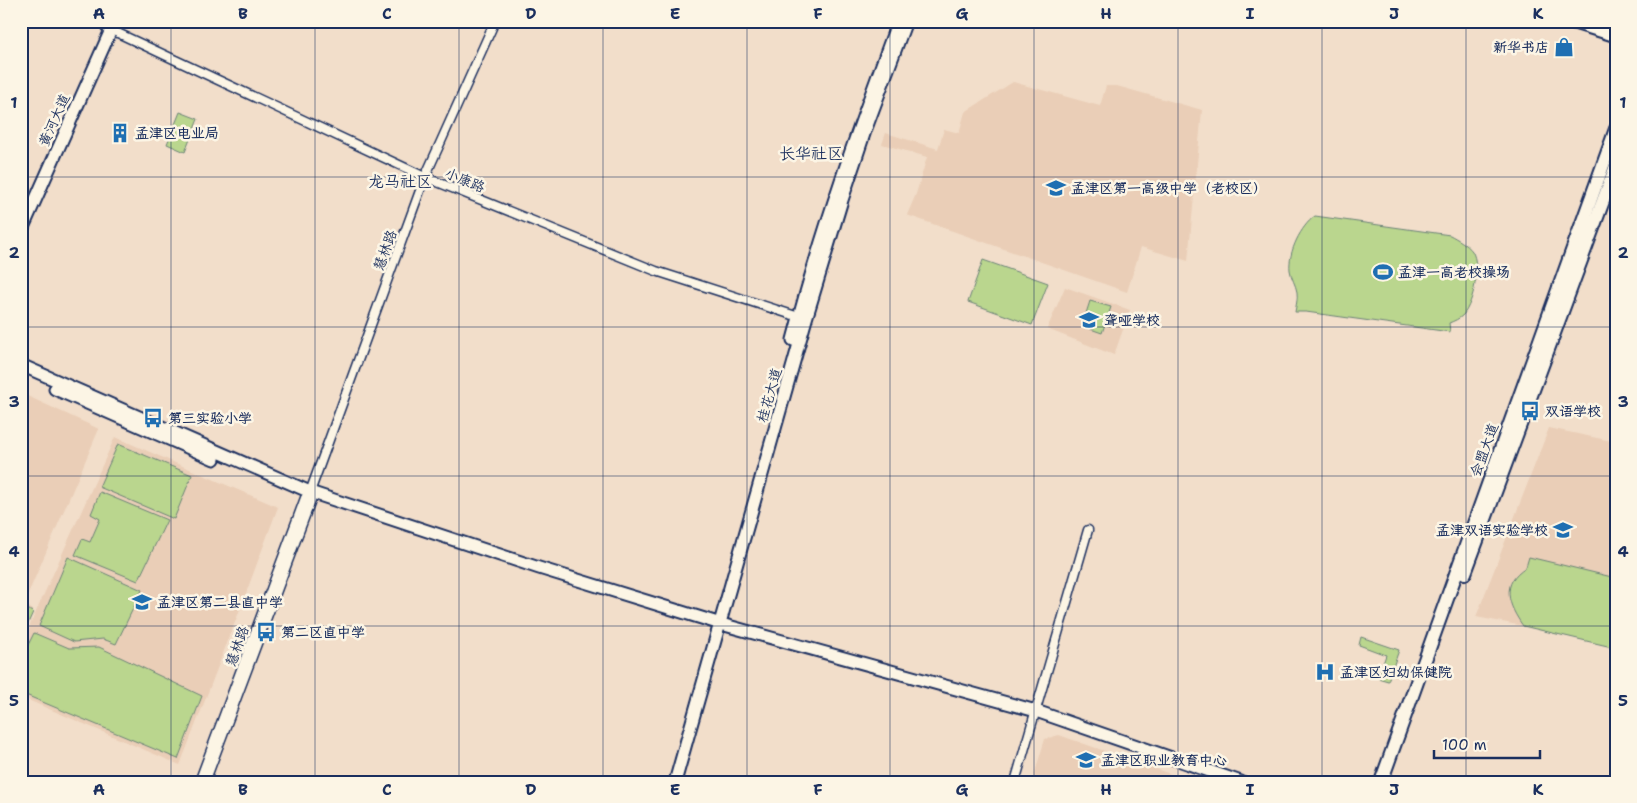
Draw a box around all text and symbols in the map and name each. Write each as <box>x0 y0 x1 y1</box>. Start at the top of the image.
text: A <box>93 3 105 24</box>
text: B <box>238 3 248 24</box>
text: C <box>382 3 392 24</box>
text: D <box>525 3 537 24</box>
text: E <box>670 3 680 24</box>
text: F <box>813 3 823 24</box>
text: G <box>956 3 969 24</box>
text: H <box>1100 3 1112 24</box>
text: I <box>1246 3 1255 24</box>
text: J <box>1389 3 1399 24</box>
text: K <box>1533 3 1544 24</box>
shop icon: 新华书店 <box>1553 36 1575 58</box>
place label: 新华书店 <box>1493 38 1549 56</box>
street label: 黄河大道 <box>34 91 74 149</box>
text: 1 <box>10 92 18 113</box>
text: 1 <box>1619 92 1627 113</box>
building icon: 孟津区电业局 <box>109 122 131 144</box>
place label: 孟津区电业局 <box>135 124 219 142</box>
district label: 长华社区 <box>779 143 843 164</box>
street label: 小康路 <box>442 164 488 196</box>
district label: 龙马社区 <box>368 171 432 192</box>
school or university icon: 孟津区第一高级中学（老校区） <box>1045 177 1067 199</box>
place label: 孟津区第一高级中学（老校区） <box>1071 179 1267 197</box>
street label: 慧林路 <box>369 227 401 273</box>
text: 2 <box>8 242 20 263</box>
text: 2 <box>1617 242 1629 263</box>
sports icon: 孟津一高老校操场 <box>1372 261 1394 283</box>
place label: 孟津一高老校操场 <box>1398 263 1510 281</box>
school or university icon: 聋哑学校 <box>1078 309 1100 331</box>
place label: 聋哑学校 <box>1104 311 1160 329</box>
street label: 桂花大道 <box>753 366 785 424</box>
text: 3 <box>8 391 20 412</box>
text: 3 <box>1617 391 1629 412</box>
bus stop icon: 双语学校 <box>1519 400 1541 422</box>
place label: 双语学校 <box>1545 402 1601 420</box>
bus stop icon: 第三实验小学 <box>142 407 164 429</box>
place label: 第三实验小学 <box>168 409 252 427</box>
street label: 会盟大道 <box>1466 421 1502 479</box>
school or university icon: 孟津双语实验学校 <box>1552 519 1574 541</box>
place label: 孟津双语实验学校 <box>1436 521 1548 539</box>
text: 4 <box>8 541 20 562</box>
text: 4 <box>1617 541 1629 562</box>
school or university icon: 孟津区第二县直中学 <box>131 591 153 613</box>
place label: 孟津区第二县直中学 <box>157 593 283 611</box>
bus stop icon: 第二区直中学 <box>255 621 277 643</box>
street label: 慧林路 <box>221 623 253 669</box>
place label: 第二区直中学 <box>281 623 365 641</box>
hospital icon: 孟津区妇幼保健院 <box>1314 661 1336 683</box>
place label: 孟津区妇幼保健院 <box>1340 663 1452 681</box>
text: 5 <box>9 690 19 711</box>
text: 5 <box>1618 690 1628 711</box>
scale bar <box>1434 728 1541 760</box>
text: 100 m <box>1442 735 1487 755</box>
school or university icon: 孟津区职业教育中心 <box>1075 749 1097 771</box>
place label: 孟津区职业教育中心 <box>1101 751 1227 769</box>
text: A <box>93 779 105 800</box>
text: B <box>238 779 248 800</box>
text: C <box>382 779 392 800</box>
text: D <box>525 779 537 800</box>
text: E <box>670 779 680 800</box>
text: F <box>813 779 823 800</box>
text: G <box>956 779 969 800</box>
text: H <box>1100 779 1112 800</box>
text: I <box>1246 779 1255 800</box>
text: J <box>1389 779 1399 800</box>
text: K <box>1533 779 1544 800</box>

